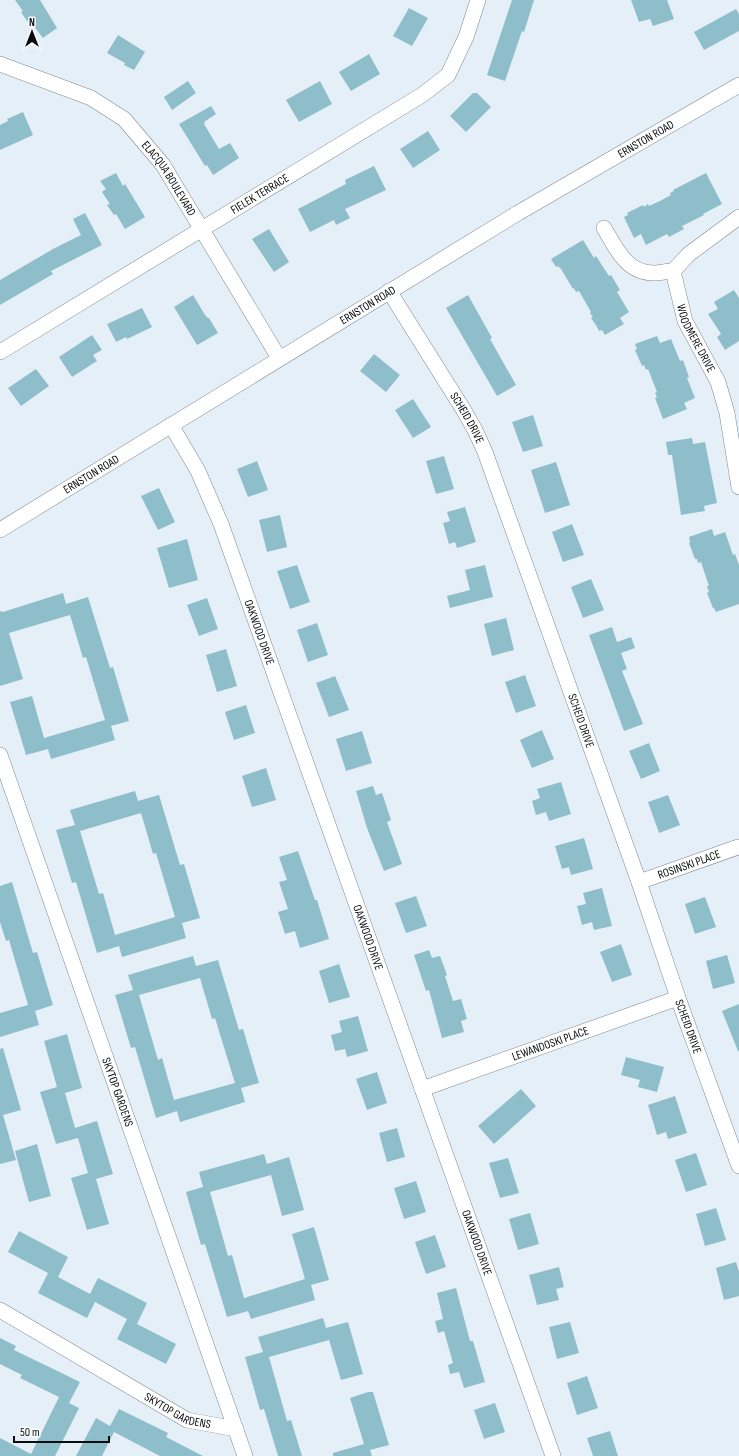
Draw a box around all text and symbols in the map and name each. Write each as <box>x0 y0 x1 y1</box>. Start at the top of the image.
north arrow <box>12 12 52 52</box>
text: N <box>29 16 35 29</box>
street label: ERNSTON ROAD <box>615 117 677 161</box>
street label: ELACQUA BOULEVARD <box>138 138 199 219</box>
street label: FIELEK TERRACE <box>228 170 292 217</box>
street label: ERNSTON ROAD <box>337 282 398 328</box>
street label: WOODMERE DRIVE <box>674 303 719 375</box>
street label: SCHEID DRIVE <box>447 389 488 446</box>
street label: ERNSTON ROAD <box>61 451 122 497</box>
street label: OAKWOOD DRIVE <box>241 598 278 667</box>
street label: SCHEID DRIVE <box>565 692 598 750</box>
street label: ROSINSKI PLACE <box>656 846 722 882</box>
street label: OAKWOOD DRIVE <box>350 903 387 972</box>
street label: SCHEID DRIVE <box>672 997 705 1056</box>
street label: LEWANDOSKI PLACE <box>510 1023 591 1064</box>
street label: SKYTOP GARDENS <box>99 1055 137 1129</box>
street label: OAKWOOD DRIVE <box>458 1208 496 1277</box>
street label: SKYTOP GARDENS <box>142 1389 212 1432</box>
scale bar <box>14 1418 109 1444</box>
text: 50 m <box>20 1425 40 1440</box>

